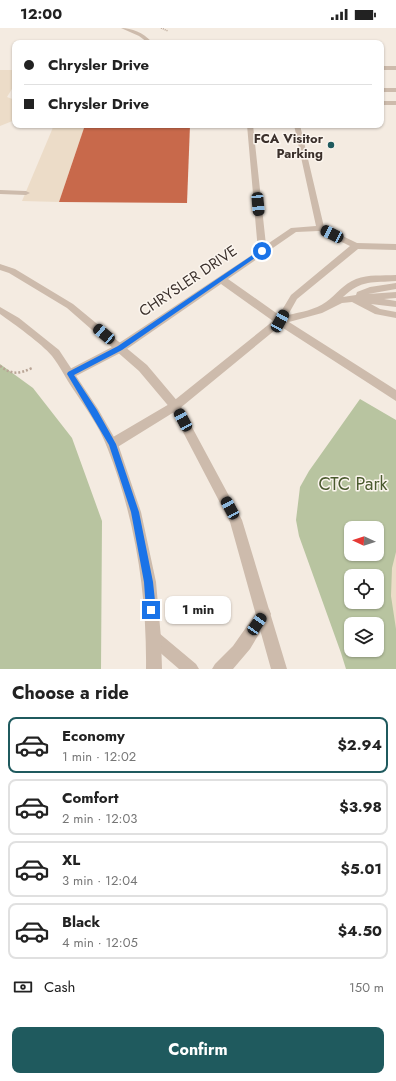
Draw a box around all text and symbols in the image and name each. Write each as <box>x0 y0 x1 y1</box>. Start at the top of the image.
text: 12:00 <box>20 3 62 25</box>
text: Chrysler Drive <box>48 54 149 76</box>
text: Chrysler Drive <box>48 93 149 115</box>
place label: FCA Visitor Parking <box>254 129 324 163</box>
marker: FCA Visitor Parking <box>326 140 336 150</box>
car <box>251 192 265 216</box>
car <box>319 223 345 245</box>
street label: CHRYSLER DRIVE <box>134 240 242 322</box>
route start <box>253 242 271 260</box>
car <box>269 308 291 334</box>
car <box>91 322 117 346</box>
car <box>172 407 194 433</box>
park label: CTC Park <box>318 471 388 497</box>
car <box>219 495 241 521</box>
north arrow <box>344 521 384 561</box>
map controls <box>344 521 384 657</box>
button: locate <box>344 569 384 609</box>
callout: 1 min <box>165 596 231 624</box>
text: 1 min <box>182 600 214 619</box>
route end <box>142 601 160 619</box>
car <box>245 611 269 637</box>
button: layers <box>344 617 384 657</box>
text: Choose a ride <box>12 680 129 706</box>
text: Economy <box>62 725 125 747</box>
icon: car <box>14 727 50 763</box>
text: $2.94 <box>337 734 382 756</box>
text: 1 min · 12:02 <box>62 747 136 766</box>
text: Comfort <box>62 787 119 809</box>
icon: car <box>14 789 50 825</box>
text: $3.98 <box>339 796 382 818</box>
text: 2 min · 12:03 <box>62 809 137 828</box>
text: XL <box>62 849 80 871</box>
icon: car <box>14 851 50 887</box>
text: $5.01 <box>341 858 382 880</box>
text: 3 min · 12:04 <box>62 871 138 890</box>
text: Black <box>62 911 100 933</box>
icon: car <box>14 913 50 949</box>
text: $4.50 <box>338 920 382 942</box>
text: 4 min · 12:05 <box>62 933 138 952</box>
icon: cash <box>12 976 34 998</box>
text: Cash <box>44 976 75 998</box>
text: 150 m <box>349 978 384 997</box>
button: Confirm <box>12 1027 384 1073</box>

